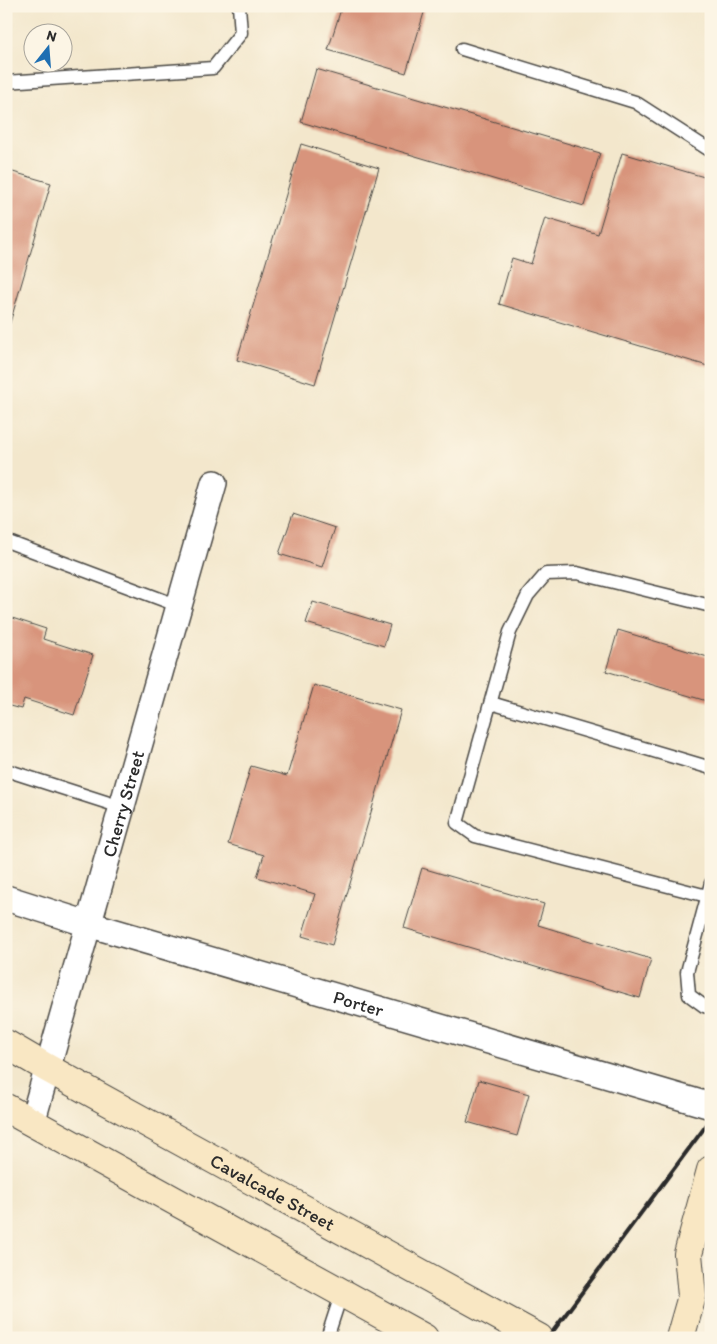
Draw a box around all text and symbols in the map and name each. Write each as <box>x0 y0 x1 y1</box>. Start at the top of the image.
north arrow <box>22 22 72 72</box>
text: N <box>45 27 59 46</box>
street label: Cherry Street <box>97 748 149 860</box>
street label: Porter <box>331 985 387 1021</box>
street label: Cavalcade Street <box>206 1148 339 1235</box>

